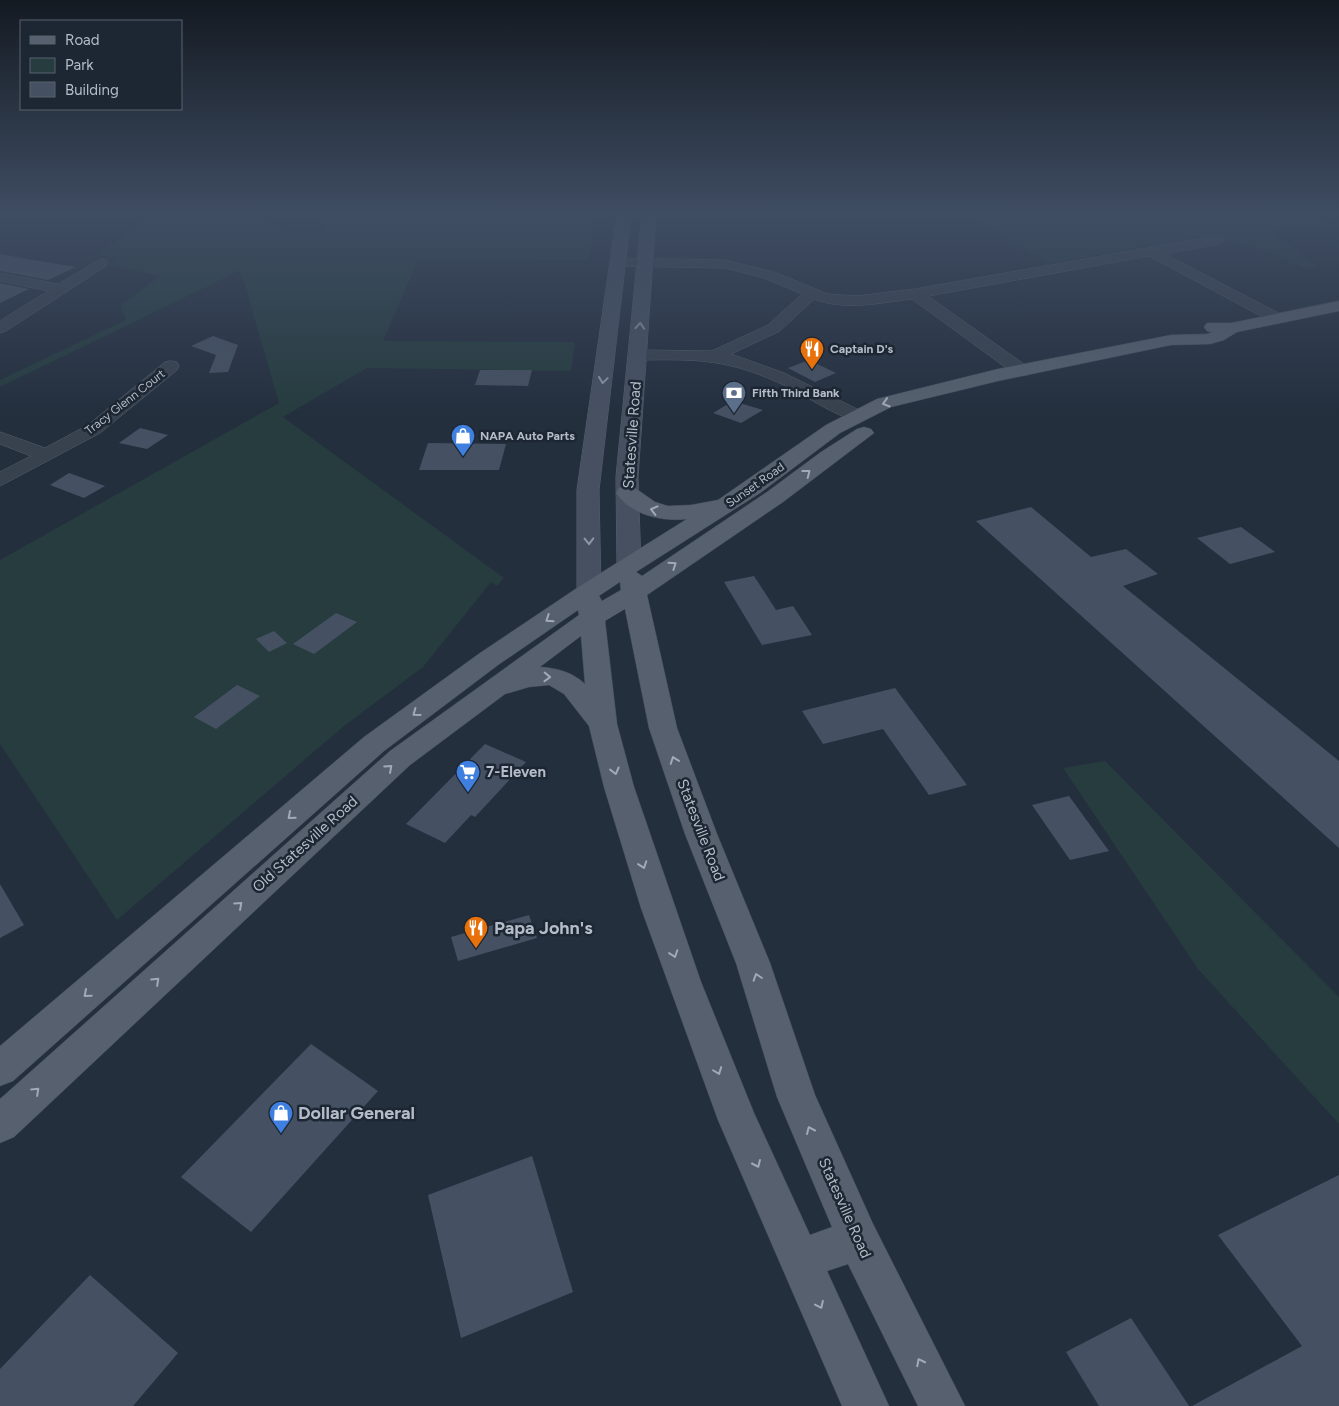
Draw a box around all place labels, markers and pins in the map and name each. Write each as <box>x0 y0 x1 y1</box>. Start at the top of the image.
restaurant icon: Captain D's <box>799 336 825 370</box>
place label: Captain D's <box>830 342 894 356</box>
bank icon: Fifth Third Bank <box>721 380 747 414</box>
place label: Fifth Third Bank <box>752 386 840 400</box>
shop icon: NAPA Auto Parts <box>450 423 476 457</box>
place label: NAPA Auto Parts <box>480 429 575 443</box>
supermarket icon: 7-Eleven <box>455 759 481 793</box>
place label: 7-Eleven <box>486 763 546 781</box>
restaurant icon: Papa John's <box>463 915 489 949</box>
place label: Papa John's <box>494 917 593 939</box>
shop icon: Dollar General <box>268 1100 294 1134</box>
place label: Dollar General <box>298 1102 415 1124</box>

